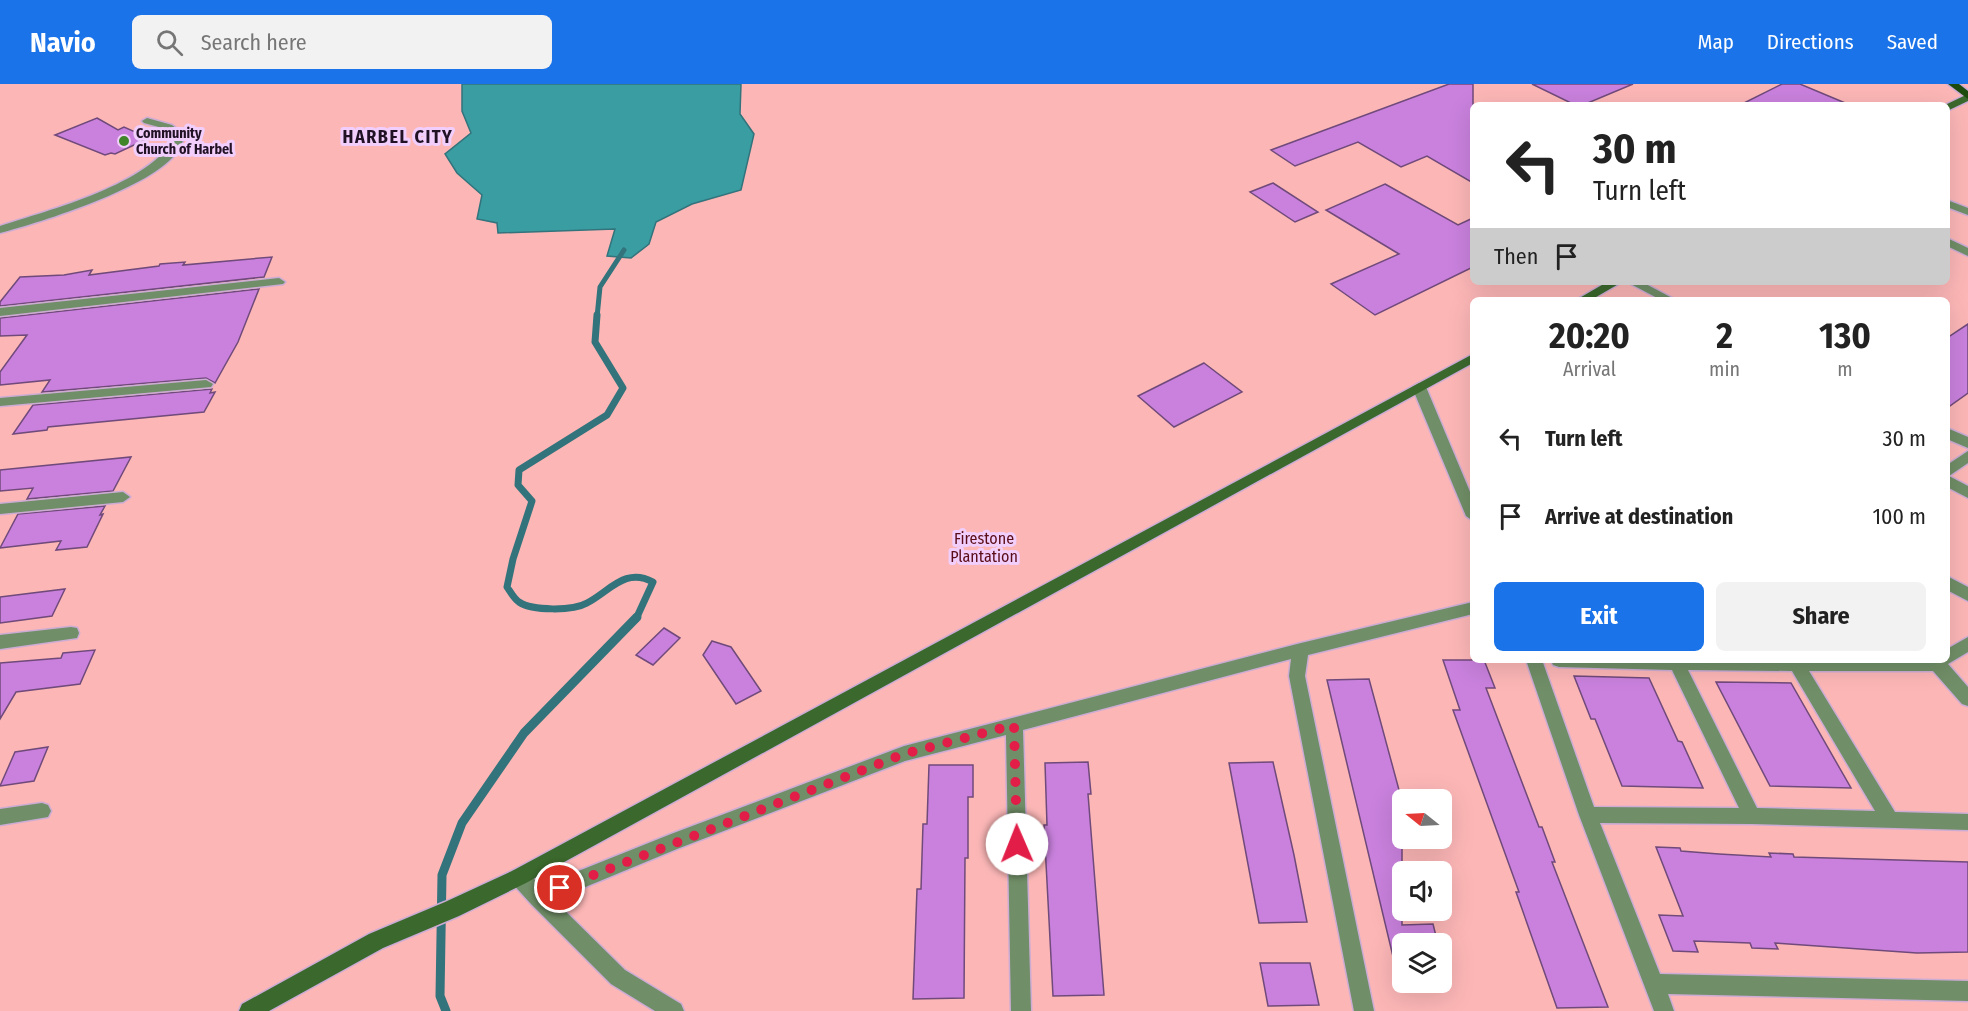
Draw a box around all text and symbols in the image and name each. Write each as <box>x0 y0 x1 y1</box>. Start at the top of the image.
search box <box>132 15 552 69</box>
text: Navio <box>30 26 96 59</box>
icon: search <box>153 26 186 59</box>
text: Search here <box>201 29 307 56</box>
text: Map <box>1697 29 1734 55</box>
text: Directions <box>1767 29 1854 55</box>
text: Saved <box>1887 29 1938 55</box>
text: 30 m <box>1593 124 1677 174</box>
place label: Community Church of Harbel <box>136 125 233 158</box>
district label: HARBEL CITY <box>343 126 453 148</box>
icon: left <box>1494 126 1572 204</box>
marker: Community Church of Harbel <box>117 134 131 148</box>
text: Turn left <box>1593 175 1686 207</box>
icon: arrive <box>1550 240 1583 273</box>
text: Then <box>1494 243 1538 270</box>
text: 20:20 <box>1549 314 1630 358</box>
text: 2 <box>1716 314 1733 358</box>
text: 130 <box>1819 314 1871 358</box>
text: Arrival <box>1563 357 1616 381</box>
text: min <box>1709 357 1740 381</box>
text: m <box>1837 357 1853 381</box>
icon: left <box>1494 422 1527 455</box>
text: Turn left <box>1545 425 1623 452</box>
text: 30 m <box>1883 425 1926 452</box>
icon: arrive <box>1494 500 1527 533</box>
text: Arrive at destination <box>1545 503 1733 530</box>
text: 100 m <box>1872 503 1926 530</box>
park label: Firestone Plantation <box>950 529 1018 566</box>
button: Exit <box>1494 582 1704 651</box>
button: Share <box>1716 582 1926 651</box>
north arrow <box>1392 789 1452 849</box>
map controls <box>1392 789 1452 993</box>
position arrow <box>985 812 1049 876</box>
button: sound <box>1392 861 1452 921</box>
pin <box>534 862 585 913</box>
icon: arrive <box>543 871 576 904</box>
button: layers <box>1392 933 1452 993</box>

